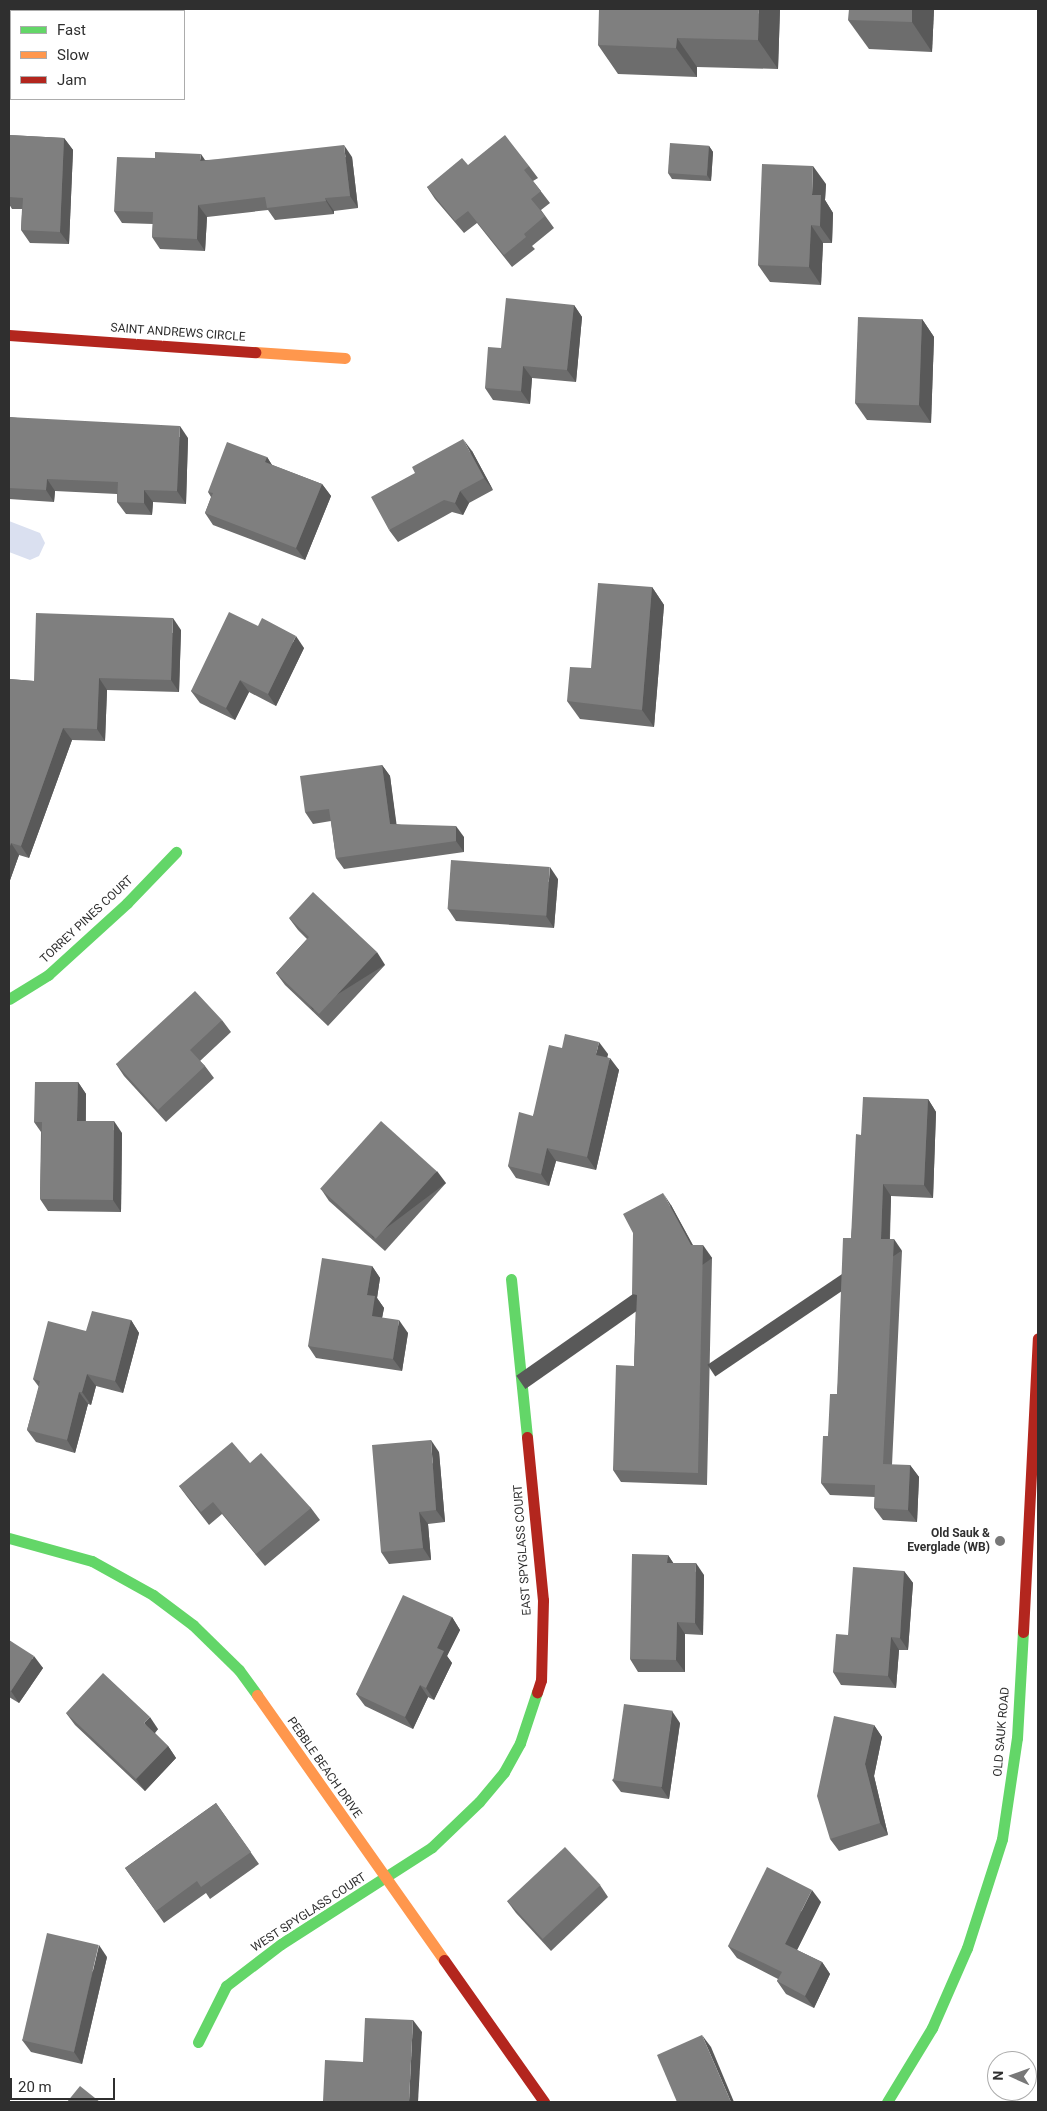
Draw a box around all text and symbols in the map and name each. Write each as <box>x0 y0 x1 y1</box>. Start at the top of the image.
legend <box>10 10 185 100</box>
text: Fast <box>57 21 86 39</box>
text: Slow <box>57 46 89 64</box>
text: Jam <box>57 71 87 89</box>
street label: SAINT ANDREWS CIRCLE <box>110 321 246 345</box>
street label: TORREY PINES COURT <box>38 873 136 967</box>
street label: EAST SPYGLASS COURT <box>511 1484 535 1616</box>
place label: Old Sauk & Everglade (WB) <box>907 1527 990 1555</box>
marker: Old Sauk & Everglade (WB) <box>994 1535 1006 1547</box>
street label: OLD SAUK ROAD <box>991 1687 1013 1777</box>
street label: PEBBLE BEACH DRIVE <box>284 1715 364 1821</box>
street label: WEST SPYGLASS COURT <box>249 1870 369 1956</box>
north arrow <box>987 2051 1037 2101</box>
scale bar <box>12 2068 118 2100</box>
text: N <box>990 2070 1006 2081</box>
text: 20 m <box>18 2078 52 2096</box>

